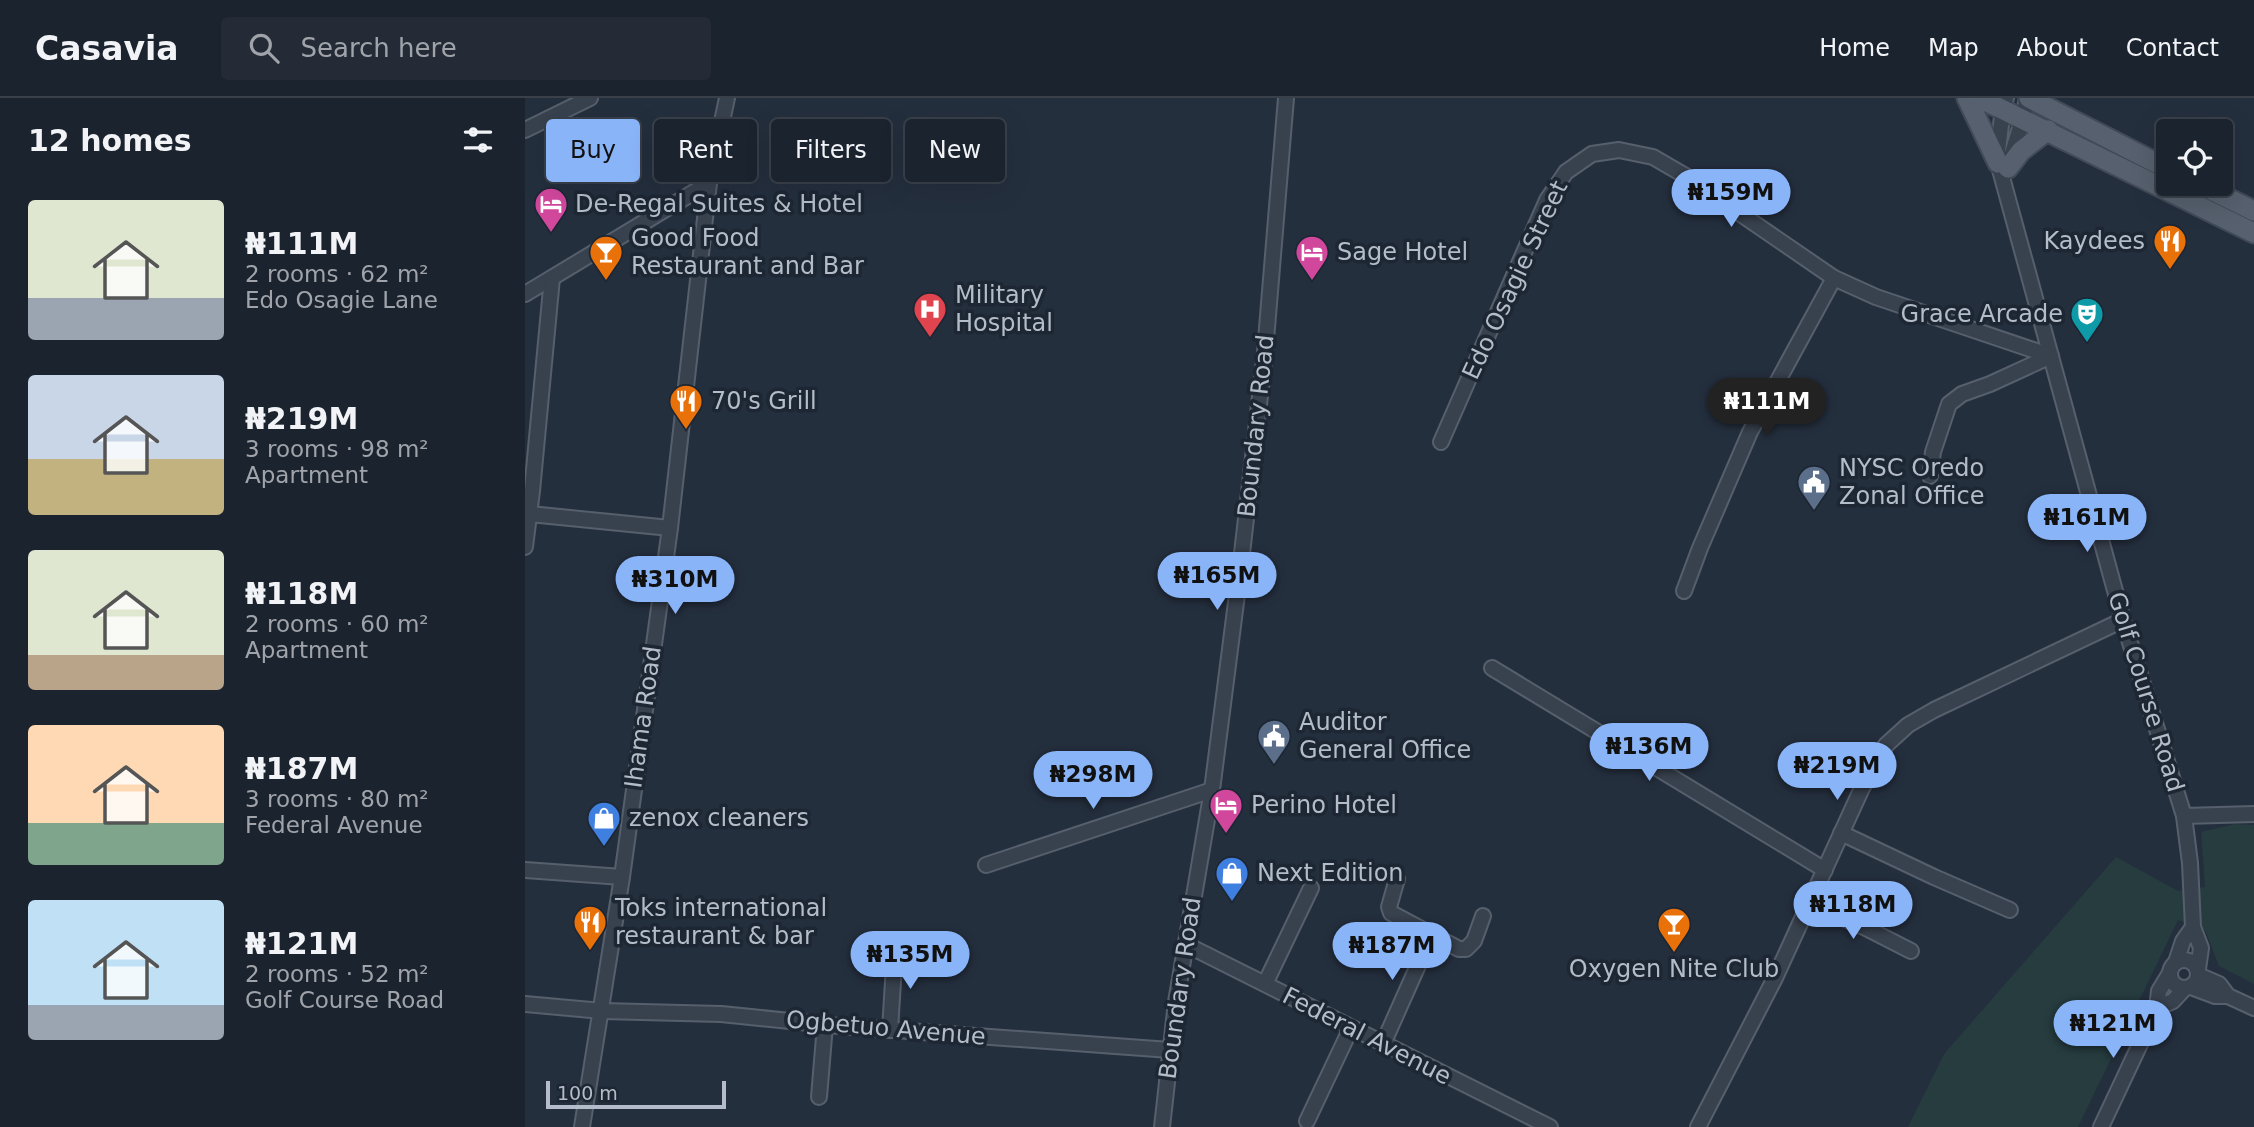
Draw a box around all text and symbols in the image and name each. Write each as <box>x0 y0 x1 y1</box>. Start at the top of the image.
search box <box>221 17 711 80</box>
text: Casavia <box>35 29 179 68</box>
icon: search <box>245 29 283 67</box>
text: Search here <box>301 33 457 63</box>
text: Home <box>1819 34 1890 62</box>
text: Map <box>1928 34 1979 62</box>
text: About <box>2017 34 2088 62</box>
text: Contact <box>2126 34 2219 62</box>
chip: Buy <box>546 119 640 182</box>
chip: Rent <box>654 119 757 182</box>
chip: Filters <box>771 119 891 182</box>
chip: New <box>905 119 1005 182</box>
map controls <box>2156 119 2233 196</box>
button: locate <box>2156 119 2233 196</box>
icon: filters <box>459 121 497 159</box>
text: 12 homes <box>28 123 192 158</box>
pin: ₦159M <box>1682 170 1780 229</box>
street label: Edo Osagie Street <box>1457 176 1573 384</box>
text: ₦159M <box>1688 179 1774 205</box>
hotel icon: De-Regal Suites & Hotel <box>532 185 570 234</box>
place label: De-Regal Suites & Hotel <box>575 190 863 218</box>
restaurant icon: Kaydees <box>2151 222 2189 271</box>
place label: Good Food Restaurant and Bar <box>631 224 864 280</box>
text: ₦111M <box>245 226 358 261</box>
place label: Kaydees <box>2044 227 2145 255</box>
icon: home <box>84 228 168 312</box>
bar icon: Good Food Restaurant and Bar <box>587 233 625 282</box>
hotel icon: Sage Hotel <box>1293 233 1331 282</box>
place label: Sage Hotel <box>1337 238 1468 266</box>
text: 2 rooms · 62 m² <box>245 261 429 287</box>
place label: Military Hospital <box>955 281 1053 337</box>
text: Edo Osagie Lane <box>245 287 438 313</box>
hospital icon: Military Hospital <box>911 290 949 339</box>
theatre icon: Grace Arcade <box>2068 295 2106 344</box>
place label: Grace Arcade <box>1901 300 2063 328</box>
street label: Boundary Road <box>1232 333 1280 519</box>
pin: ₦111M <box>1718 378 1816 438</box>
restaurant icon: 70's Grill <box>667 382 705 431</box>
place label: 70's Grill <box>711 387 817 415</box>
text: ₦111M <box>1724 388 1810 414</box>
text: ₦219M <box>245 401 358 436</box>
icon: home <box>84 403 168 487</box>
text: 3 rooms · 98 m² <box>245 436 429 462</box>
place label: NYSC Oredo Zonal Office <box>1839 454 1984 510</box>
text: Apartment <box>245 462 368 488</box>
public building icon: NYSC Oredo Zonal Office <box>1795 463 1833 512</box>
pin: ₦161M <box>2038 494 2136 554</box>
text: ₦161M <box>2044 504 2130 530</box>
pin: ₦165M <box>1168 552 1266 612</box>
pin: ₦310M <box>626 556 724 616</box>
text: ₦165M <box>1174 562 1260 588</box>
text: ₦310M <box>632 566 718 592</box>
text: ₦118M <box>245 576 358 611</box>
icon: home <box>84 578 168 662</box>
street label: Golf Course Road <box>2102 589 2190 795</box>
text: 2 rooms · 60 m² <box>245 611 429 637</box>
text: Apartment <box>245 637 368 663</box>
street label: Ihama Road <box>619 644 667 790</box>
place label: Auditor General Office <box>1299 708 1471 764</box>
public building icon: Auditor General Office <box>1255 717 1293 766</box>
pin: ₦136M <box>1600 724 1698 783</box>
text: ₦136M <box>1606 733 1692 759</box>
pin: ₦219M <box>1788 742 1886 802</box>
text: ₦187M <box>245 751 358 786</box>
pin: ₦298M <box>1044 752 1142 811</box>
text: ₦219M <box>1794 752 1880 778</box>
icon: home <box>84 753 168 837</box>
text: ₦298M <box>1050 761 1136 787</box>
text: 3 rooms · 80 m² <box>245 786 429 812</box>
hotel icon: Perino Hotel <box>1207 786 1245 835</box>
place label: Perino Hotel <box>1251 791 1397 819</box>
shop icon: zenox cleaners <box>585 799 623 848</box>
place label: zenox cleaners <box>629 804 809 832</box>
text: Federal Avenue <box>245 812 423 838</box>
shop icon: Next Edition <box>1213 854 1251 903</box>
place label: Next Edition <box>1257 859 1404 887</box>
pin: ₦118M <box>1804 882 1902 941</box>
text: ₦118M <box>1810 891 1896 917</box>
place label: Toks international restaurant & bar <box>614 894 827 950</box>
street label: Boundary Road <box>1153 895 1207 1081</box>
restaurant icon: Toks international restaurant & bar <box>571 903 609 952</box>
bar icon: Oxygen Nite Club <box>1655 905 1693 954</box>
pin: ₦187M <box>1343 922 1441 982</box>
text: ₦121M <box>245 926 358 961</box>
icon: home <box>84 928 168 1012</box>
pin: ₦135M <box>861 932 959 991</box>
text: ₦187M <box>1349 932 1435 958</box>
text: ₦135M <box>867 941 953 967</box>
place label: Oxygen Nite Club <box>1569 955 1779 983</box>
text: 2 rooms · 52 m² <box>245 961 429 987</box>
street label: Federal Avenue <box>1278 981 1456 1091</box>
text: Golf Course Road <box>245 987 444 1013</box>
pin: ₦121M <box>2064 1000 2162 1060</box>
street label: Ogbetuo Avenue <box>785 1005 987 1051</box>
text: ₦121M <box>2070 1010 2156 1036</box>
scale bar <box>546 1078 726 1110</box>
text: 100 m <box>557 1082 618 1104</box>

